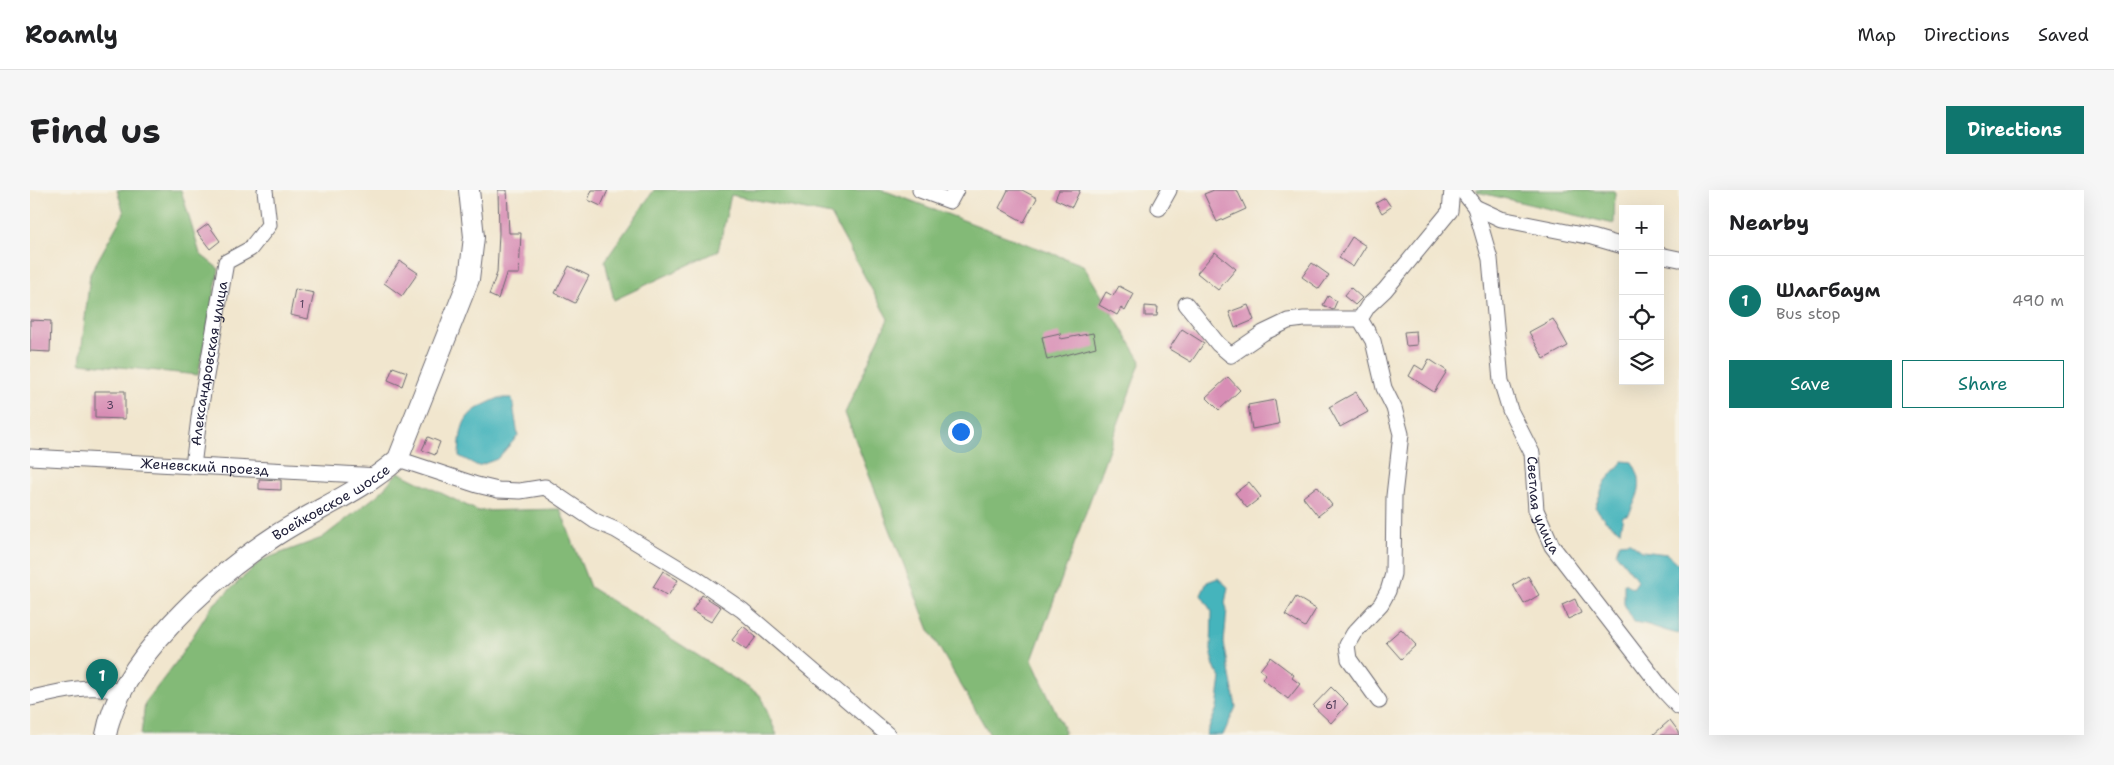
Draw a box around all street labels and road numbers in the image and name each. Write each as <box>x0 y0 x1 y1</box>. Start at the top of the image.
street label: Александровская улица <box>187 279 232 447</box>
street label: Женевский проезд <box>140 454 269 479</box>
street label: Светлая улица <box>1523 456 1564 558</box>
street label: Воейковское шоссе <box>269 460 394 544</box>

